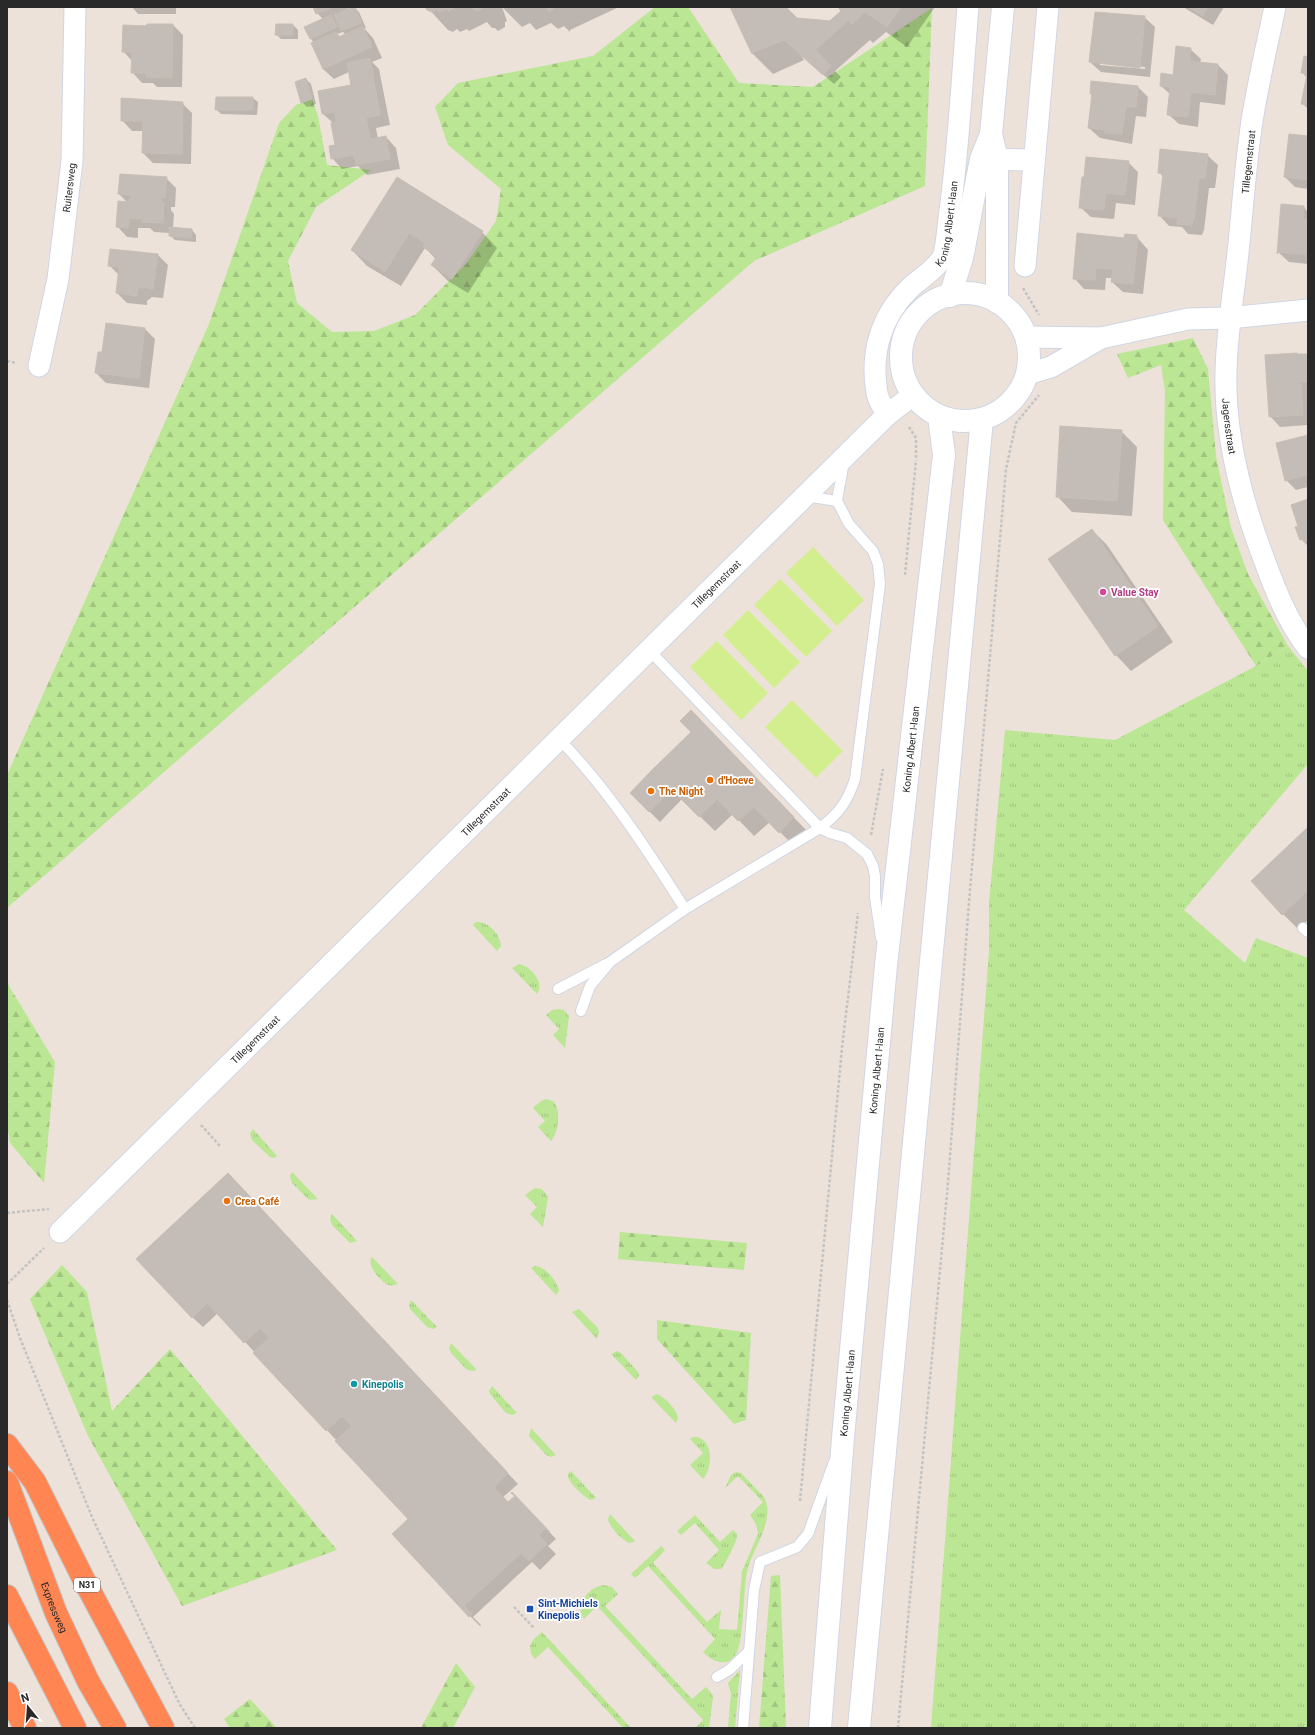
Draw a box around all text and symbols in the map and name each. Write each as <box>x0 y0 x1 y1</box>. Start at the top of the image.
street label: Tillegemstraat <box>1240 130 1257 194</box>
street label: Ruitersweg <box>61 162 78 213</box>
street label: Koning Albert I-laan <box>933 180 960 269</box>
street label: Jagersstraat <box>1220 398 1238 455</box>
street label: Tillegemstraat <box>690 558 743 611</box>
marker: Value Stay <box>1098 587 1108 597</box>
place label: Value Stay <box>1111 587 1160 598</box>
street label: Koning Albert I-laan <box>901 705 921 793</box>
marker: d'Hoeve <box>705 775 715 785</box>
place label: d'Hoeve <box>718 775 754 786</box>
street label: Tillegemstraat <box>459 786 512 839</box>
marker: The Night <box>646 786 656 796</box>
place label: The Night <box>659 786 704 797</box>
street label: Tillegemstraat <box>229 1013 282 1066</box>
street label: Koning Albert I-laan <box>867 1027 886 1114</box>
marker: Crea Café <box>222 1196 232 1206</box>
place label: Crea Café <box>235 1196 280 1207</box>
street label: Koning Albert I-laan <box>838 1349 857 1437</box>
marker: Kinepolis <box>349 1379 359 1389</box>
place label: Kinepolis <box>362 1379 404 1390</box>
road number: N31 <box>74 1578 100 1592</box>
street label: Expressweg <box>39 1581 69 1635</box>
place label: Sint-Michiels Kinepolis <box>538 1598 598 1621</box>
marker: Sint-Michiels Kinepolis <box>525 1604 535 1614</box>
north arrow <box>8 1687 48 1727</box>
text: N <box>20 1690 31 1705</box>

